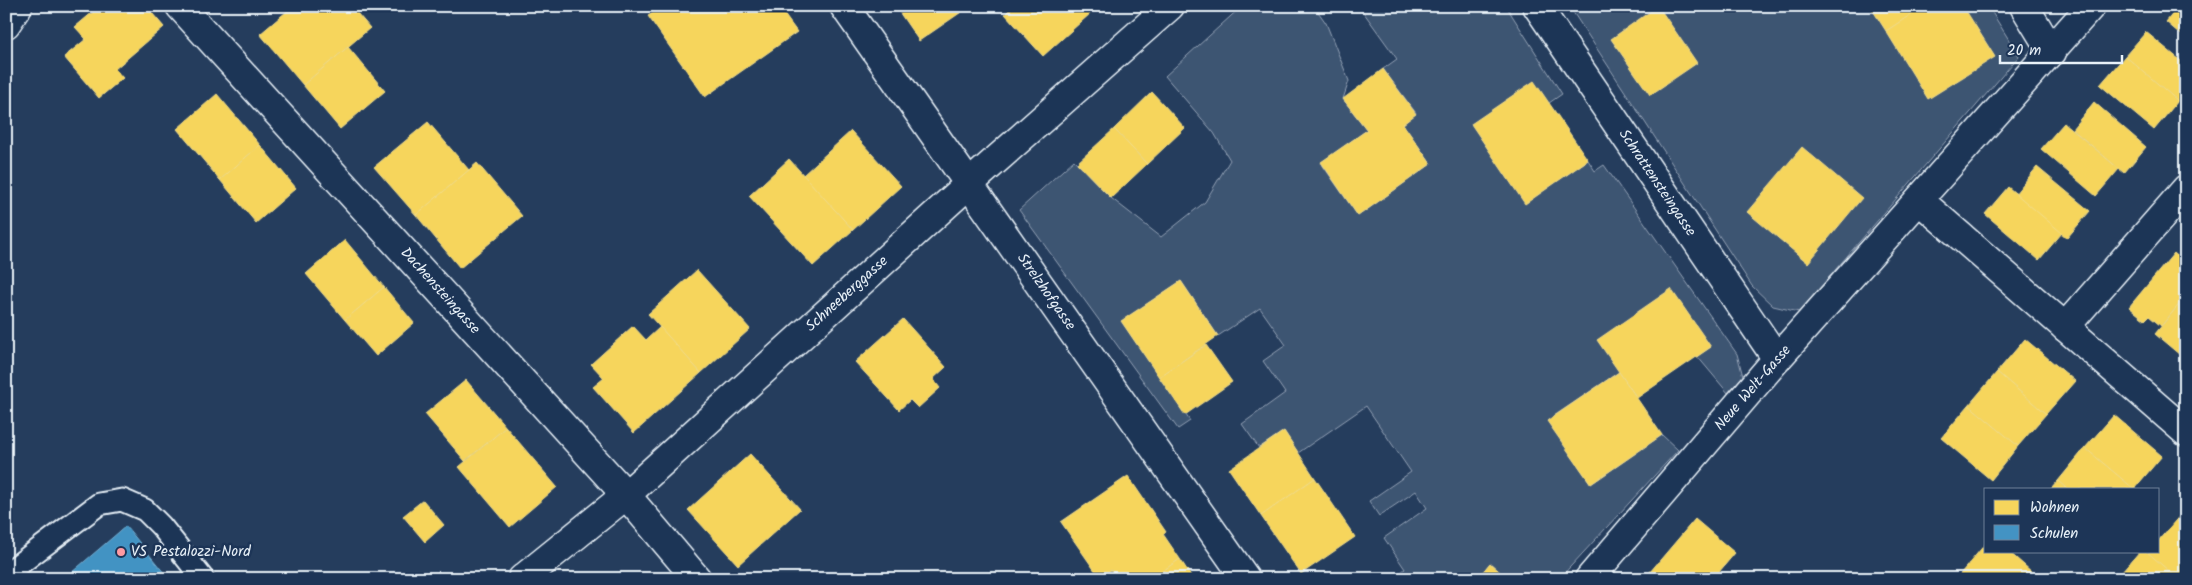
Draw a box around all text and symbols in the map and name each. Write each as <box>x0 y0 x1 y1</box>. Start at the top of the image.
scale bar <box>2000 32 2122 64</box>
text: 20 m <box>2007 39 2041 63</box>
street label: Schrattensteingasse <box>1612 124 1702 242</box>
street label: Dachensteingasse <box>394 242 486 340</box>
street label: Strelzhofgasse <box>1010 248 1082 336</box>
street label: Schneeberggasse <box>800 250 894 338</box>
street label: Neue Welt-Gasse <box>1709 339 1797 436</box>
legend <box>1984 488 2160 552</box>
text: Wohnen <box>2030 496 2079 520</box>
text: Schulen <box>2030 522 2078 546</box>
place label: VS Pestalozzi-Nord <box>131 540 251 564</box>
marker: VS Pestalozzi-Nord <box>115 546 127 558</box>

